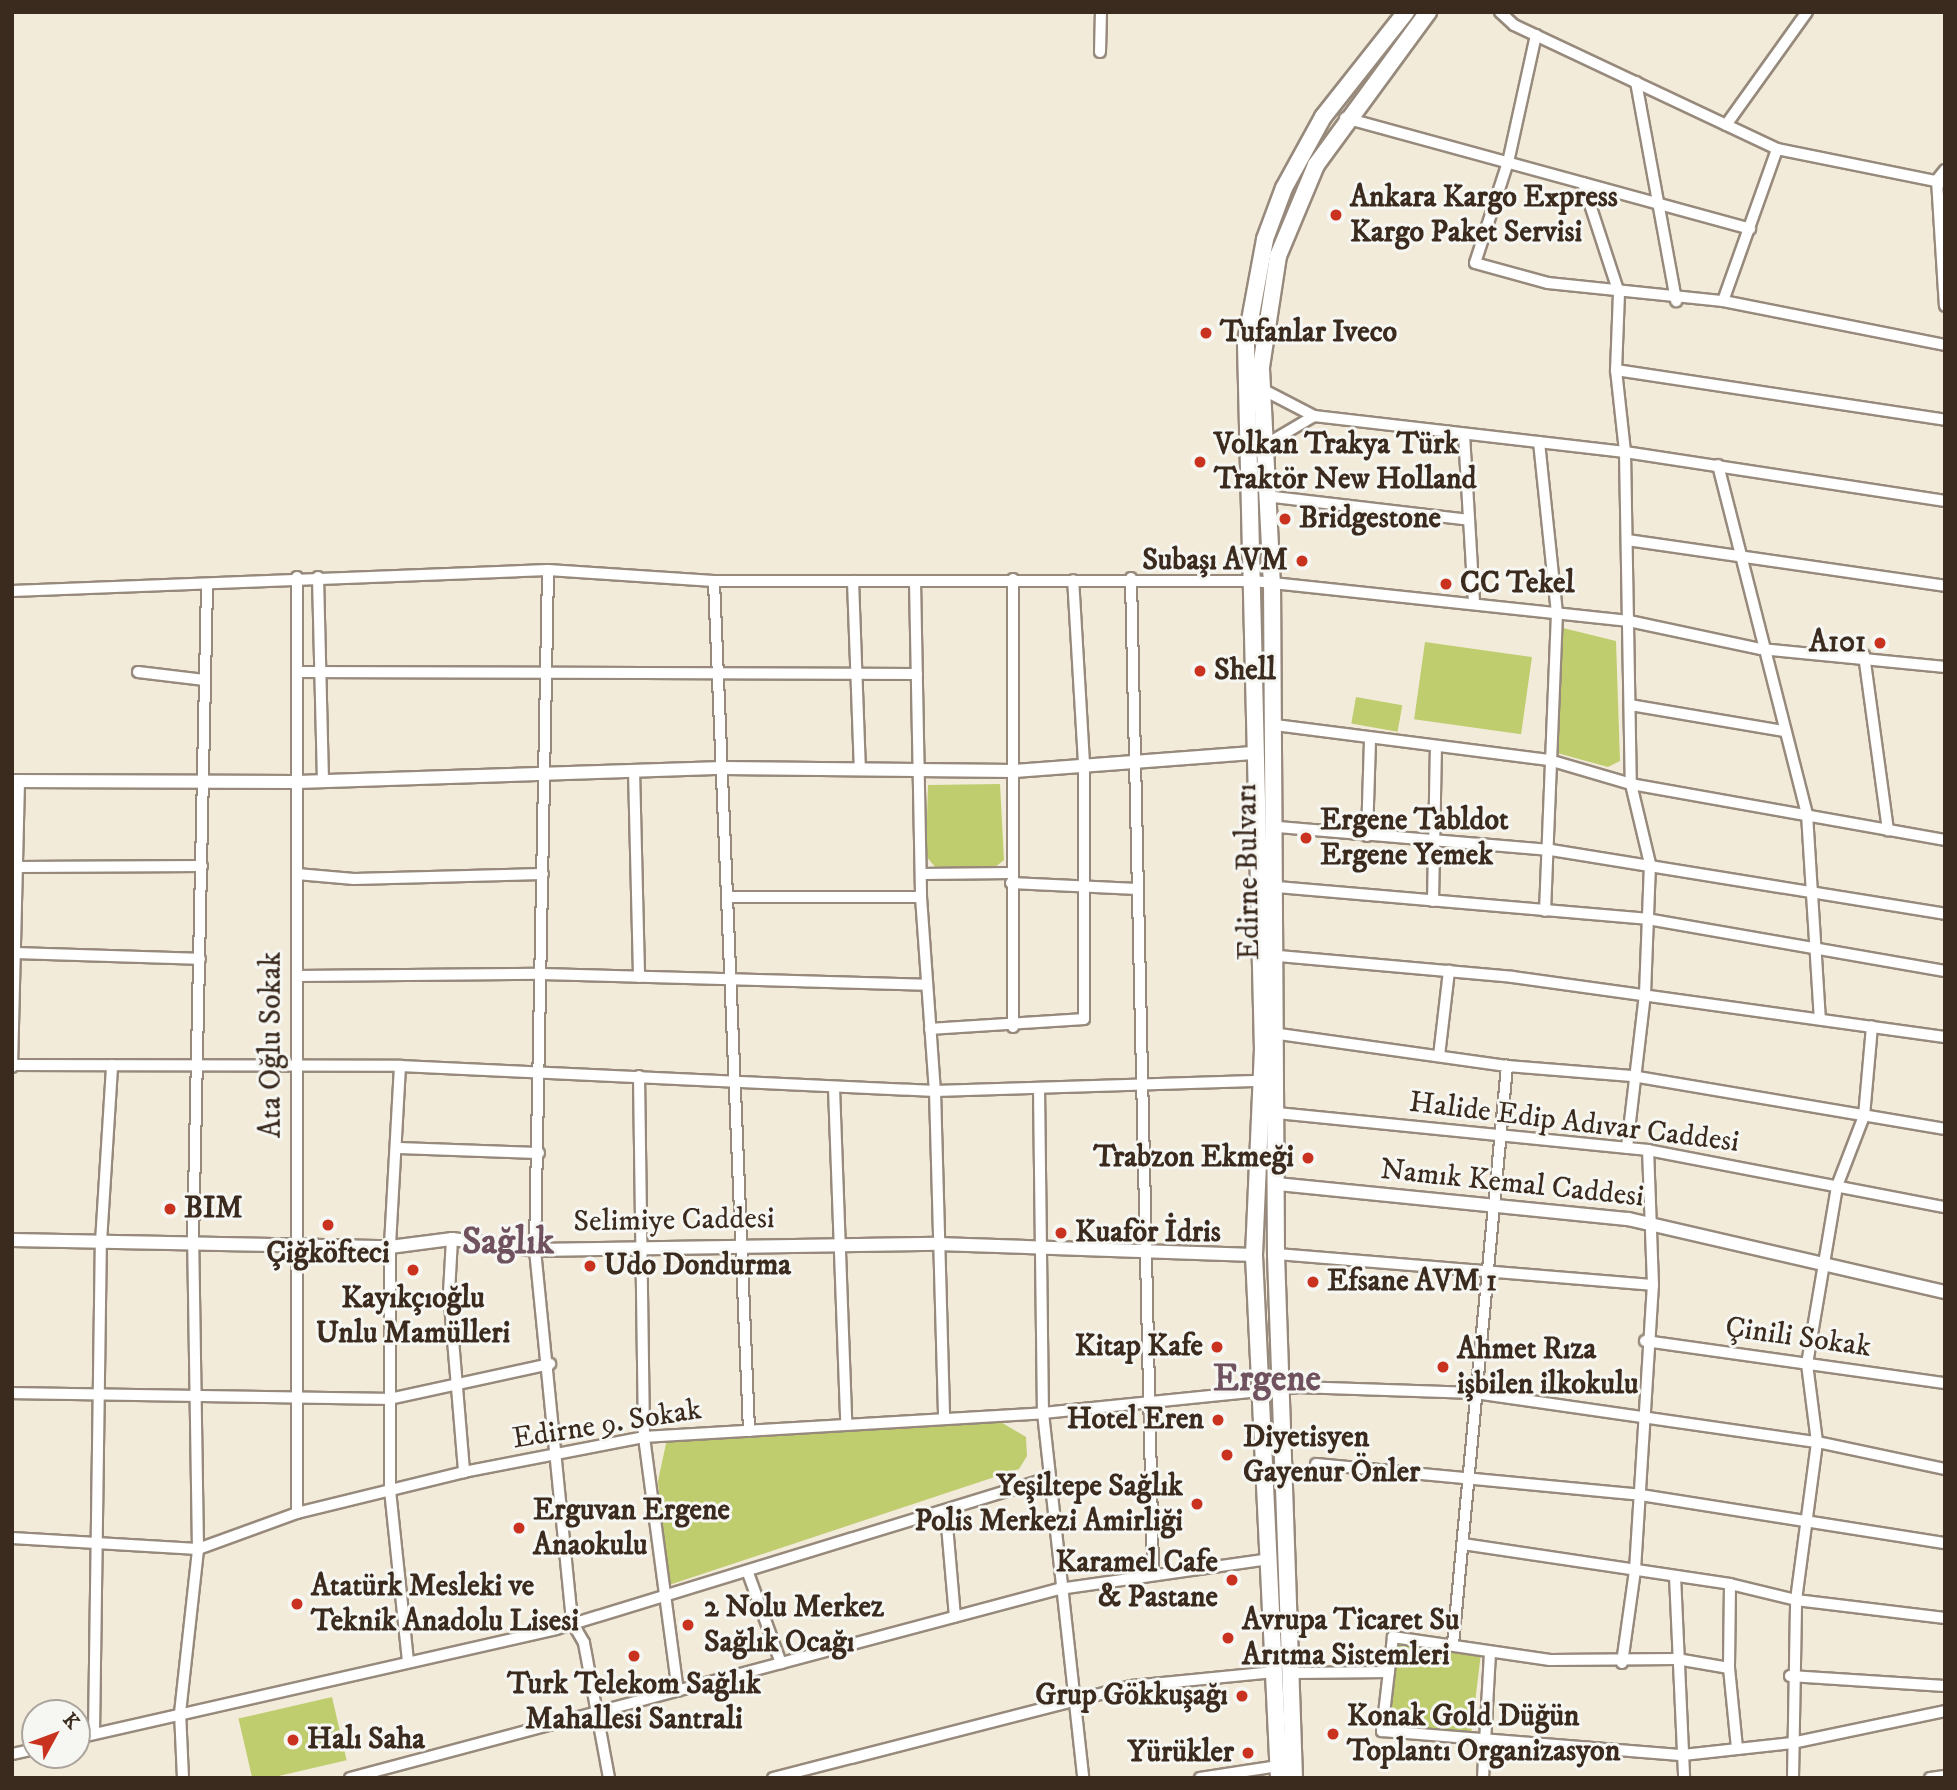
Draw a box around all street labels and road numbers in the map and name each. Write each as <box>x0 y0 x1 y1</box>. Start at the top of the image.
street label: Edirne Bulvarı <box>1229 783 1269 961</box>
street label: Ata Oğlu Sokak <box>254 952 290 1138</box>
street label: Halide Edip Adıvar Caddesi <box>1407 1085 1741 1161</box>
street label: Namık Kemal Caddesi <box>1378 1152 1646 1216</box>
street label: Selimiye Caddesi <box>573 1201 775 1241</box>
street label: Çinili Sokak <box>1723 1310 1873 1366</box>
street label: Edirne 9. Sokak <box>510 1392 704 1458</box>

